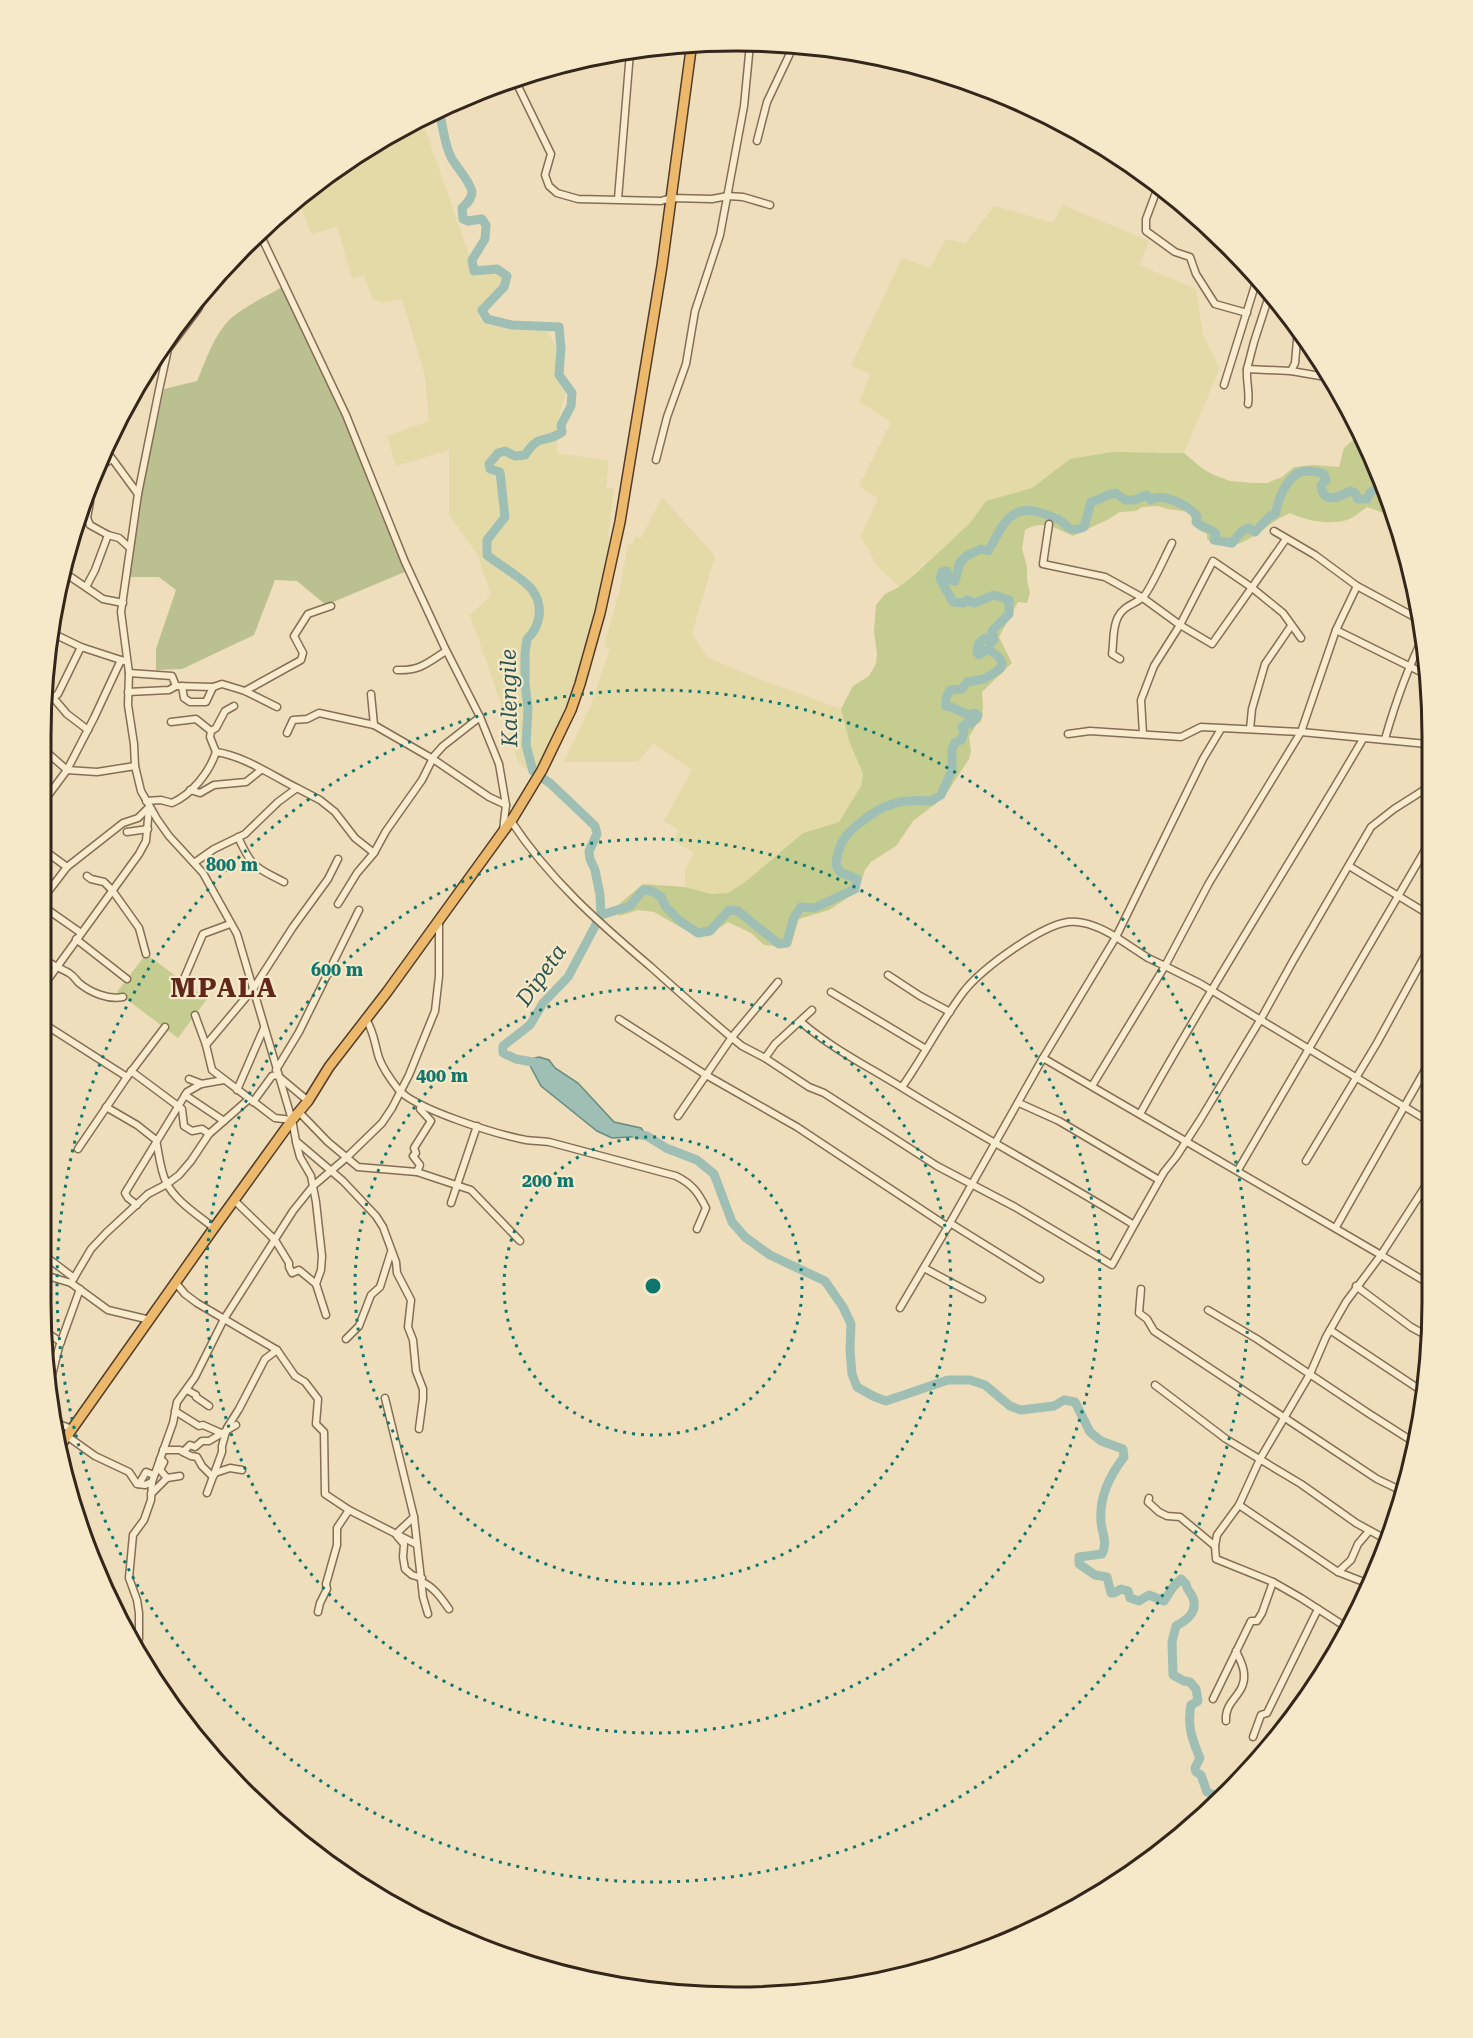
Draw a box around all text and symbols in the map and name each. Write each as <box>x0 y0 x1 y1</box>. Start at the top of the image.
water label: Kalengile <box>496 649 522 748</box>
text: 800 m <box>206 854 259 875</box>
water label: Dipeta <box>510 939 571 1012</box>
text: 600 m <box>311 959 364 980</box>
district label: MPALA <box>170 972 278 1004</box>
text: 400 m <box>416 1065 469 1086</box>
text: 200 m <box>522 1170 575 1191</box>
centre of rings <box>643 1276 663 1296</box>

